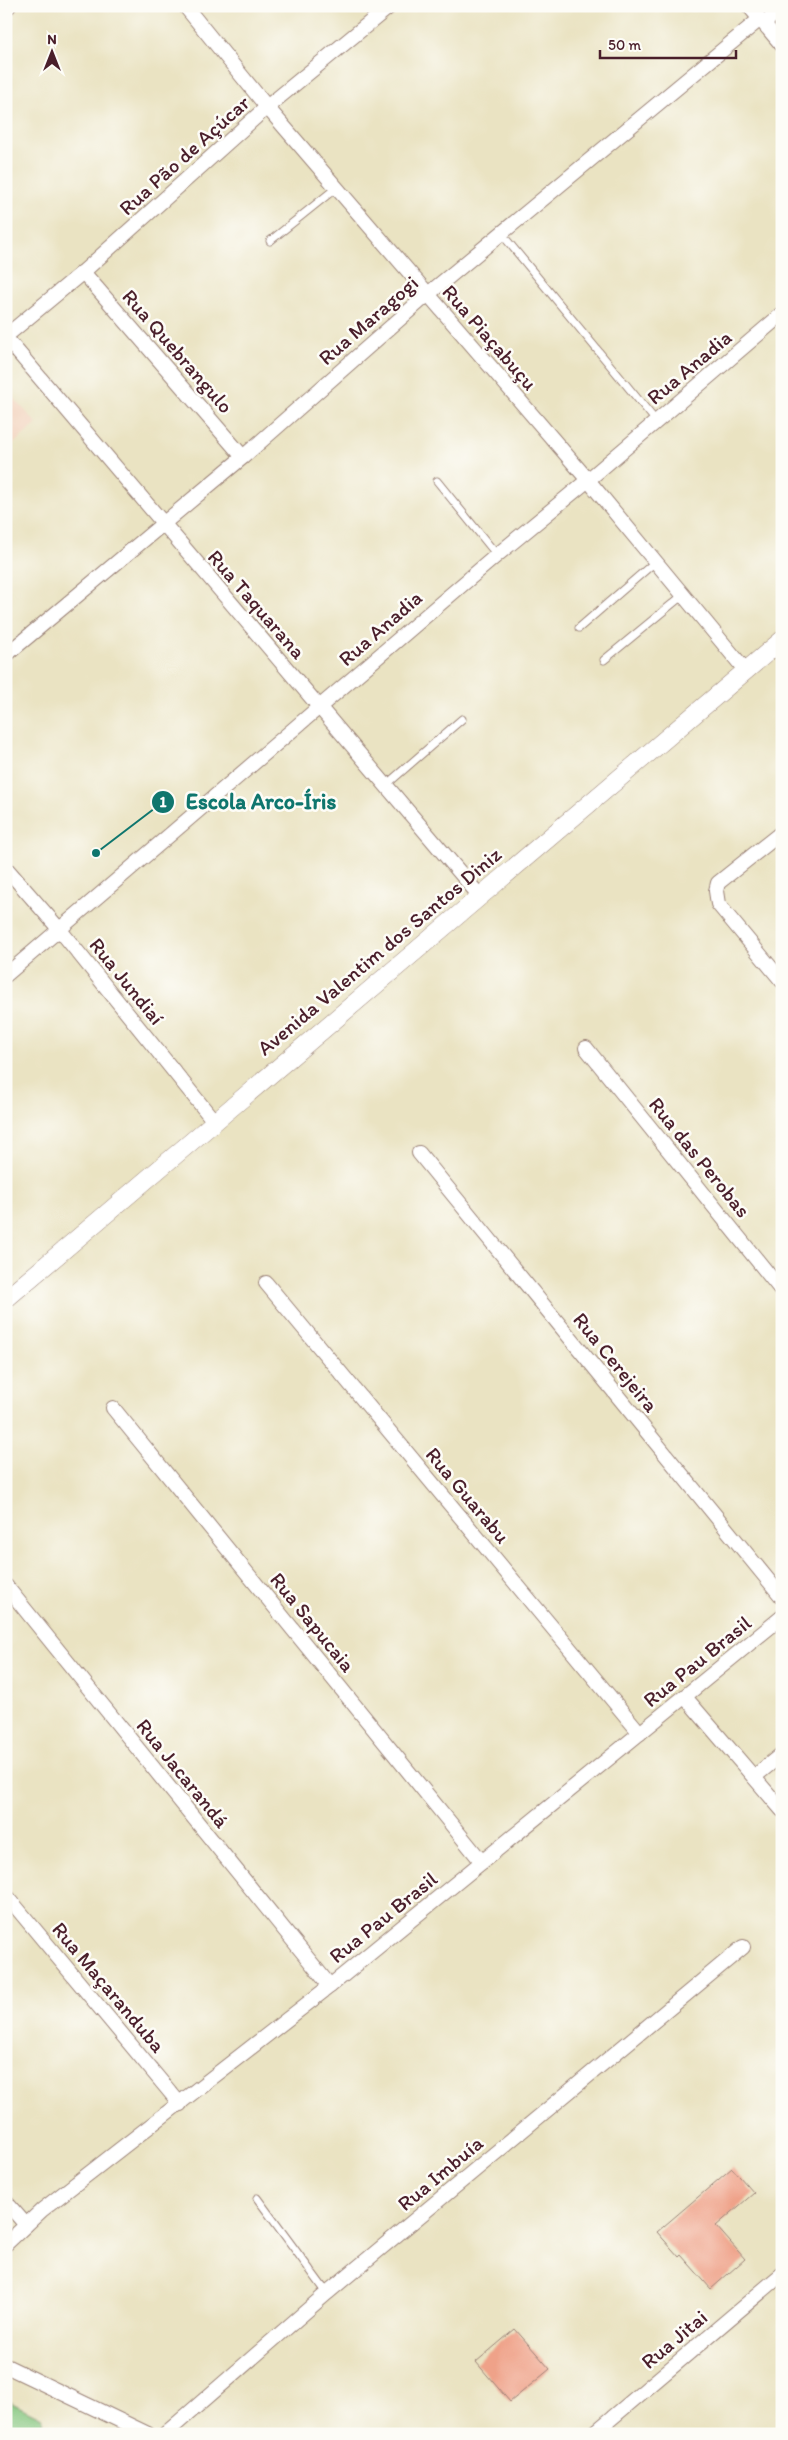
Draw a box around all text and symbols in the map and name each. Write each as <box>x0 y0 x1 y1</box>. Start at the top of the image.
north arrow <box>28 28 78 78</box>
scale bar <box>600 28 737 60</box>
text: N <box>47 31 57 48</box>
text: 50 m <box>608 36 641 54</box>
street label: Rua Pão de Açúcar <box>114 89 255 220</box>
street label: Rua Maragogi <box>313 270 423 370</box>
street label: Rua Piaçabuçu <box>437 279 543 395</box>
street label: Rua Quebrangulo <box>117 284 239 418</box>
street label: Rua Anadia <box>642 324 736 410</box>
street label: Rua Taquarana <box>203 544 311 664</box>
street label: Rua Anadia <box>333 585 427 671</box>
callout: Escola Arco-Íris <box>151 783 346 820</box>
text: Escola Arco-Íris <box>186 788 336 815</box>
text: 1 <box>160 793 167 811</box>
street label: Avenida Valentim dos Santos Diniz <box>252 841 506 1060</box>
street label: Rua Jundiaí <box>84 932 170 1030</box>
street label: Rua das Perobas <box>644 1092 756 1222</box>
street label: Rua Cerejeira <box>568 1307 664 1417</box>
street label: Rua Guarabu <box>421 1442 516 1548</box>
street label: Rua Sapucaia <box>265 1567 361 1677</box>
street label: Rua Pau Brasil <box>638 1610 756 1712</box>
street label: Rua Jacarandá <box>131 1713 235 1833</box>
street label: Rua Pau Brasil <box>324 1866 442 1968</box>
street label: Rua Maçaranduba <box>47 1917 171 2057</box>
street label: Rua Imbuía <box>392 2130 488 2216</box>
street label: Rua Jitai <box>636 2304 712 2374</box>

